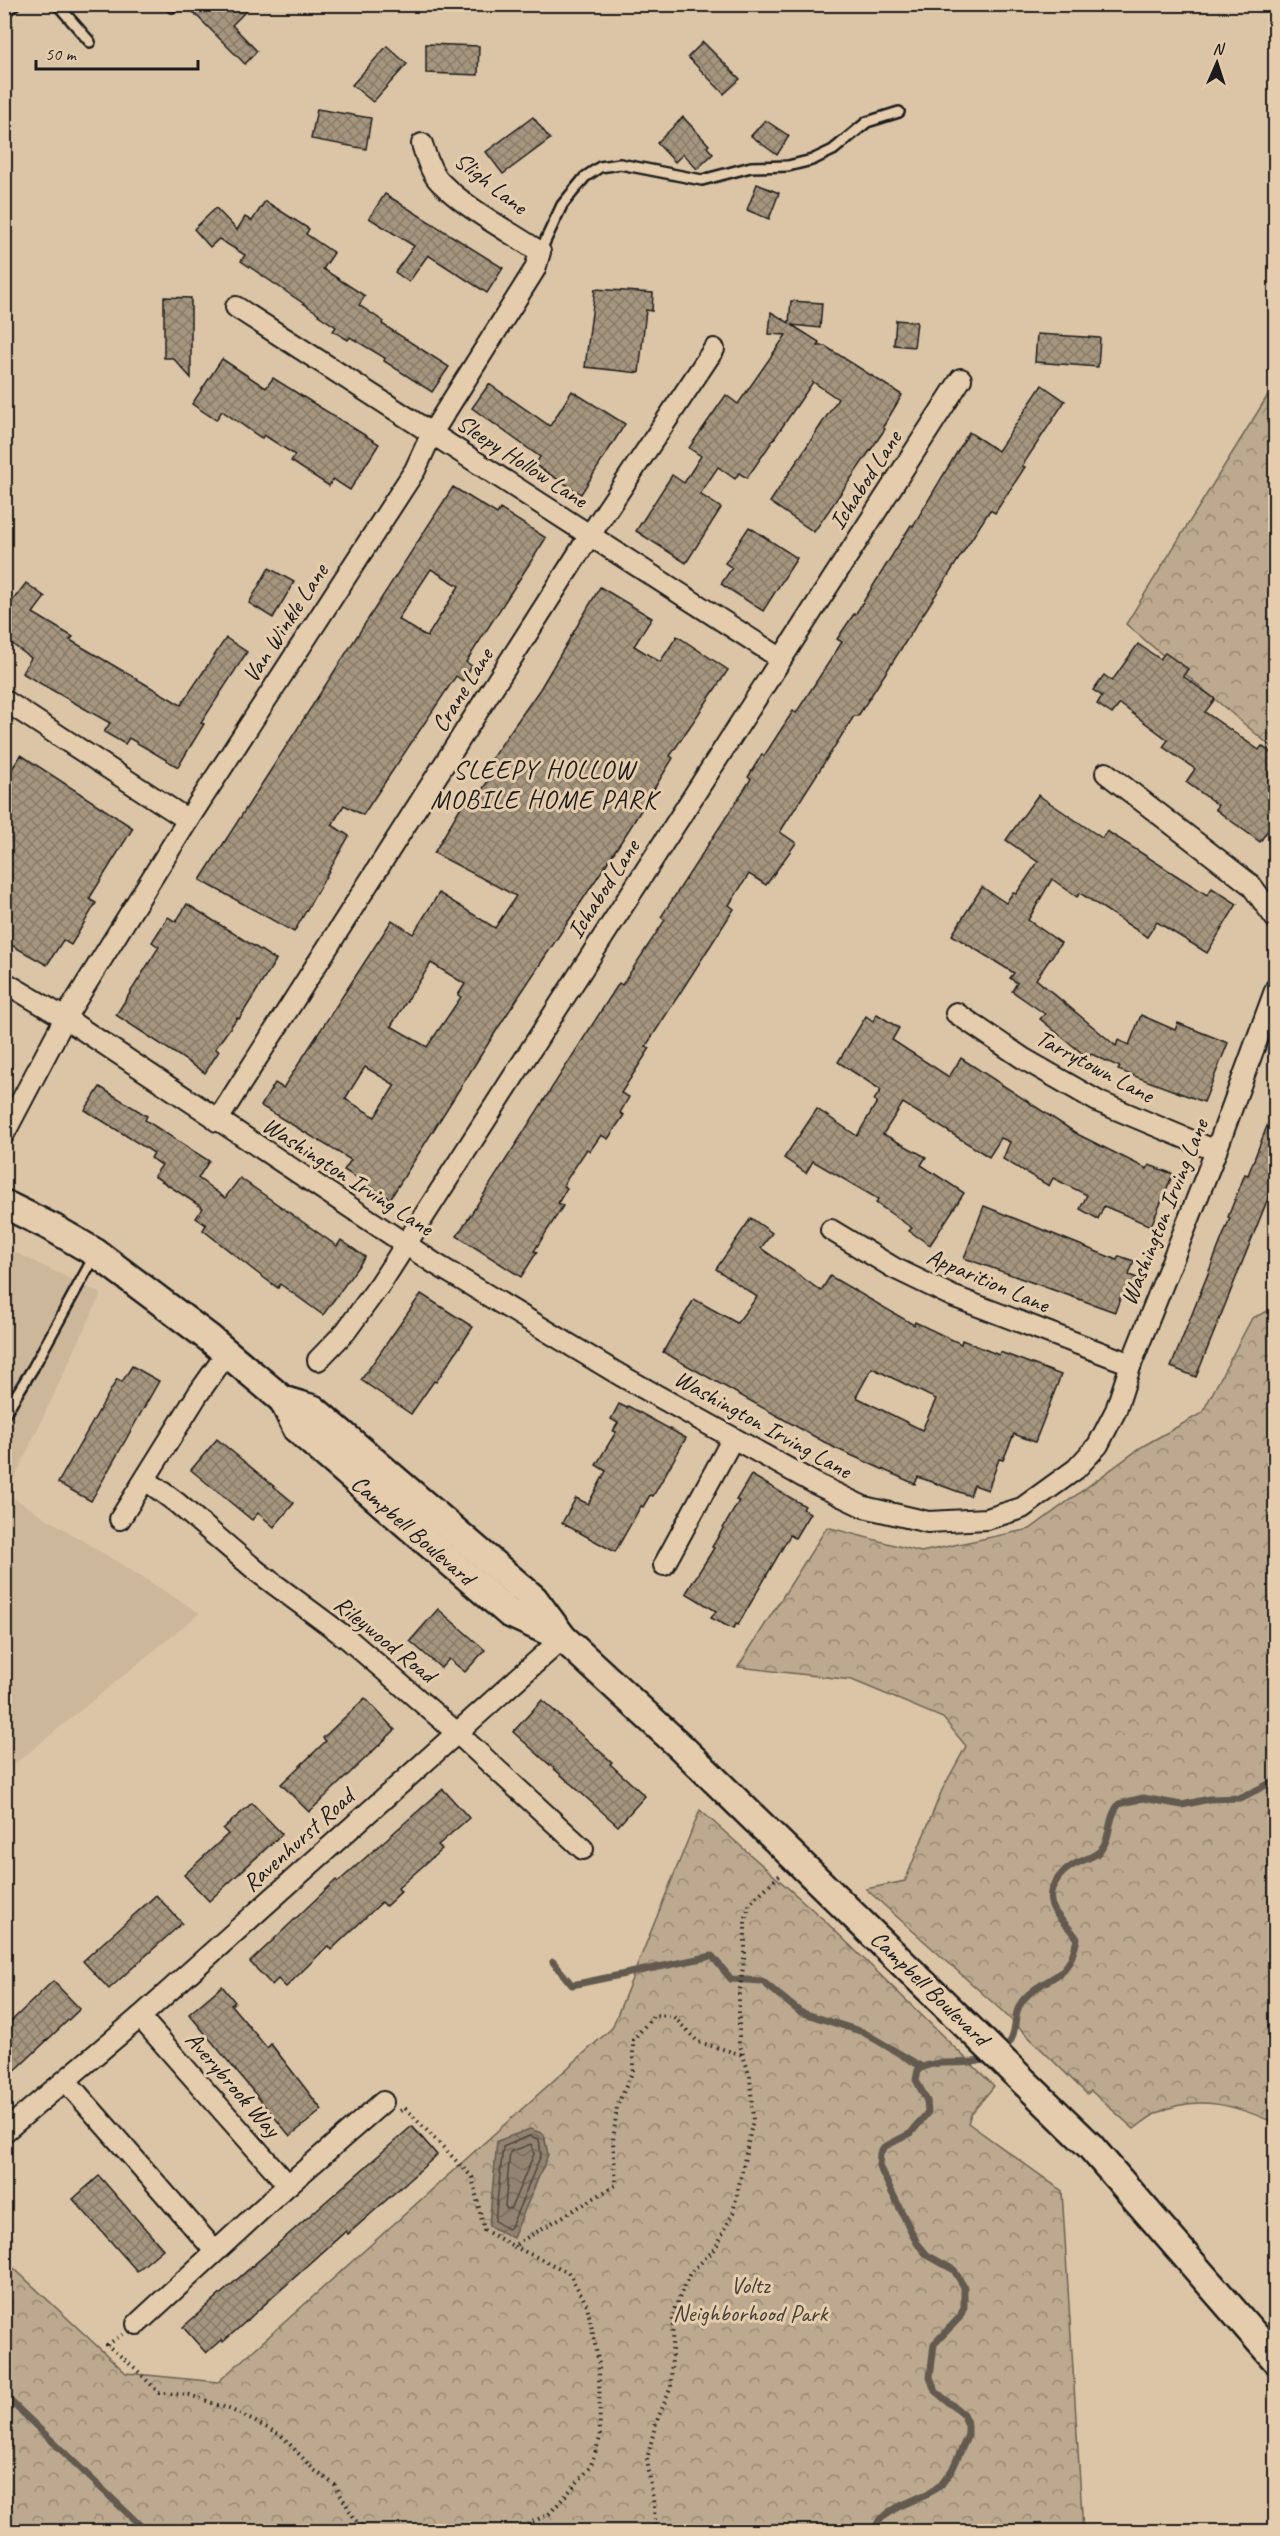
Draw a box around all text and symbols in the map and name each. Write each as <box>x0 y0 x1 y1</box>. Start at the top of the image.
scale bar <box>36 33 198 71</box>
north arrow <box>1187 33 1247 93</box>
text: N <box>1212 39 1226 59</box>
text: 50 m <box>45 43 78 65</box>
street label: Sligh Lane <box>449 145 535 222</box>
street label: Sleepy Hollow Lane <box>451 408 595 516</box>
street label: Ichabod Lane <box>822 423 909 535</box>
street label: Van Winkle Lane <box>235 556 336 688</box>
street label: Crane Lane <box>425 641 501 738</box>
district label: SLEEPY HOLLOW MOBILE HOME PARK <box>430 753 661 816</box>
street label: Ichabod Lane <box>560 832 647 944</box>
street label: Tarrytown Lane <box>1031 1023 1161 1111</box>
street label: Washington Irving Lane <box>257 1110 441 1244</box>
street label: Washington Irving Lane <box>1113 1113 1216 1309</box>
street label: Apparition Lane <box>922 1241 1056 1320</box>
street label: Washington Irving Lane <box>669 1363 859 1486</box>
street label: Campbell Boulevard <box>345 1468 484 1594</box>
street label: Rileywood Road <box>328 1589 445 1691</box>
street label: Ravenhurst Road <box>236 1780 363 1898</box>
street label: Campbell Boulevard <box>864 1924 998 2055</box>
street label: Averybrook Way <box>179 2025 288 2144</box>
park label: Voltz Neighborhood Park <box>673 2270 829 2328</box>

